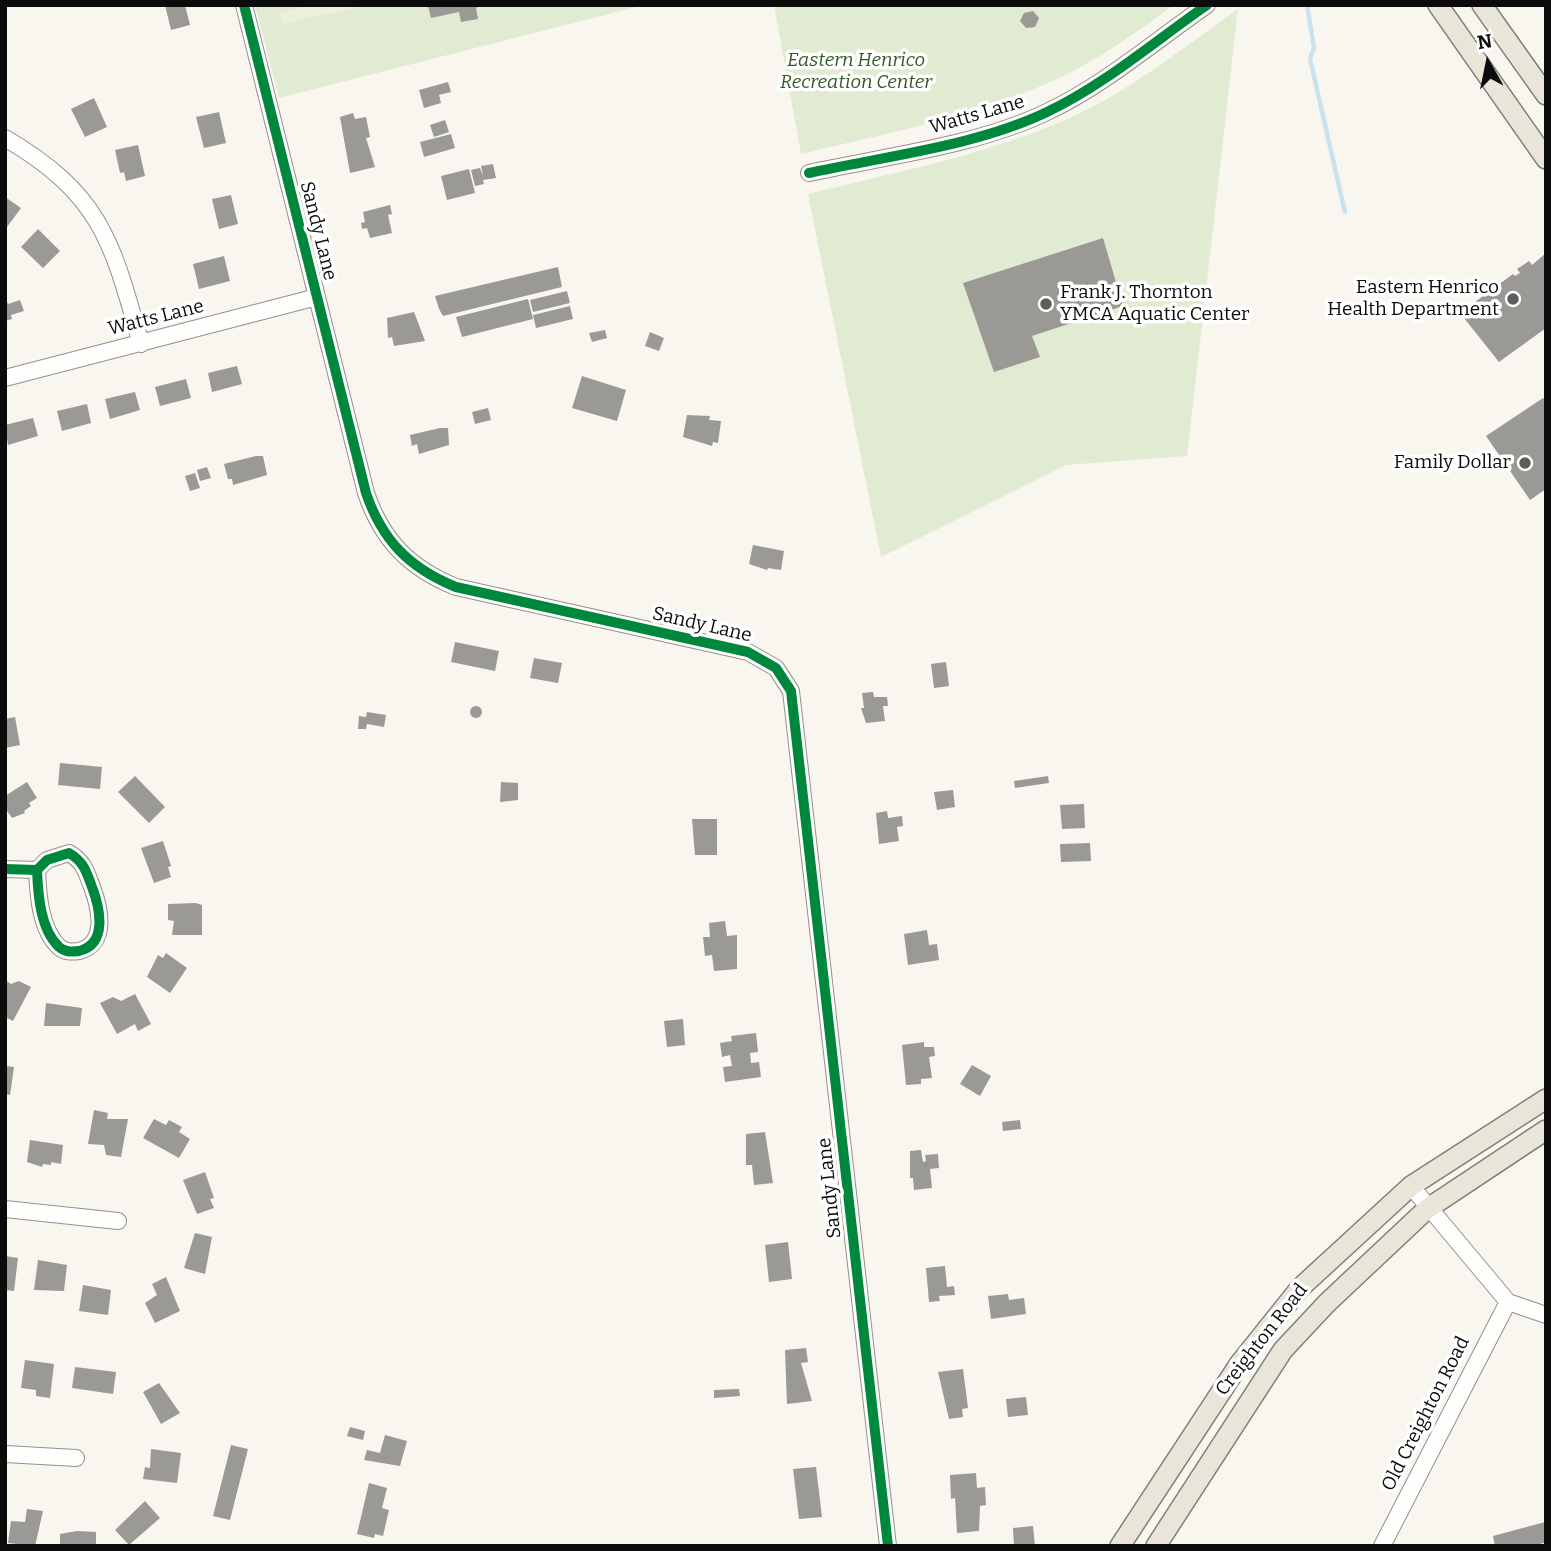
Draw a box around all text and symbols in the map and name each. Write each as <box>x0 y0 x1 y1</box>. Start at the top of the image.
north arrow <box>1453 28 1523 98</box>
text: N <box>1476 29 1494 54</box>
park label: Eastern Henrico Recreation Center <box>780 50 932 94</box>
street label: Watts Lane <box>927 91 1027 139</box>
street label: Sandy Lane <box>295 179 341 283</box>
place label: Eastern Henrico Health Department <box>1327 277 1499 321</box>
place label: Frank J. Thornton YMCA Aquatic Center <box>1060 282 1249 326</box>
marker: Eastern Henrico Health Department <box>1505 291 1521 307</box>
street label: Watts Lane <box>106 295 206 341</box>
marker: Frank J. Thornton YMCA Aquatic Center <box>1038 296 1054 312</box>
place label: Family Dollar <box>1394 452 1511 474</box>
marker: Family Dollar <box>1517 455 1533 471</box>
street label: Sandy Lane <box>650 603 754 647</box>
street label: Sandy Lane <box>813 1136 847 1240</box>
street label: Creighton Road <box>1211 1279 1313 1401</box>
street label: Old Creighton Road <box>1377 1333 1475 1495</box>

